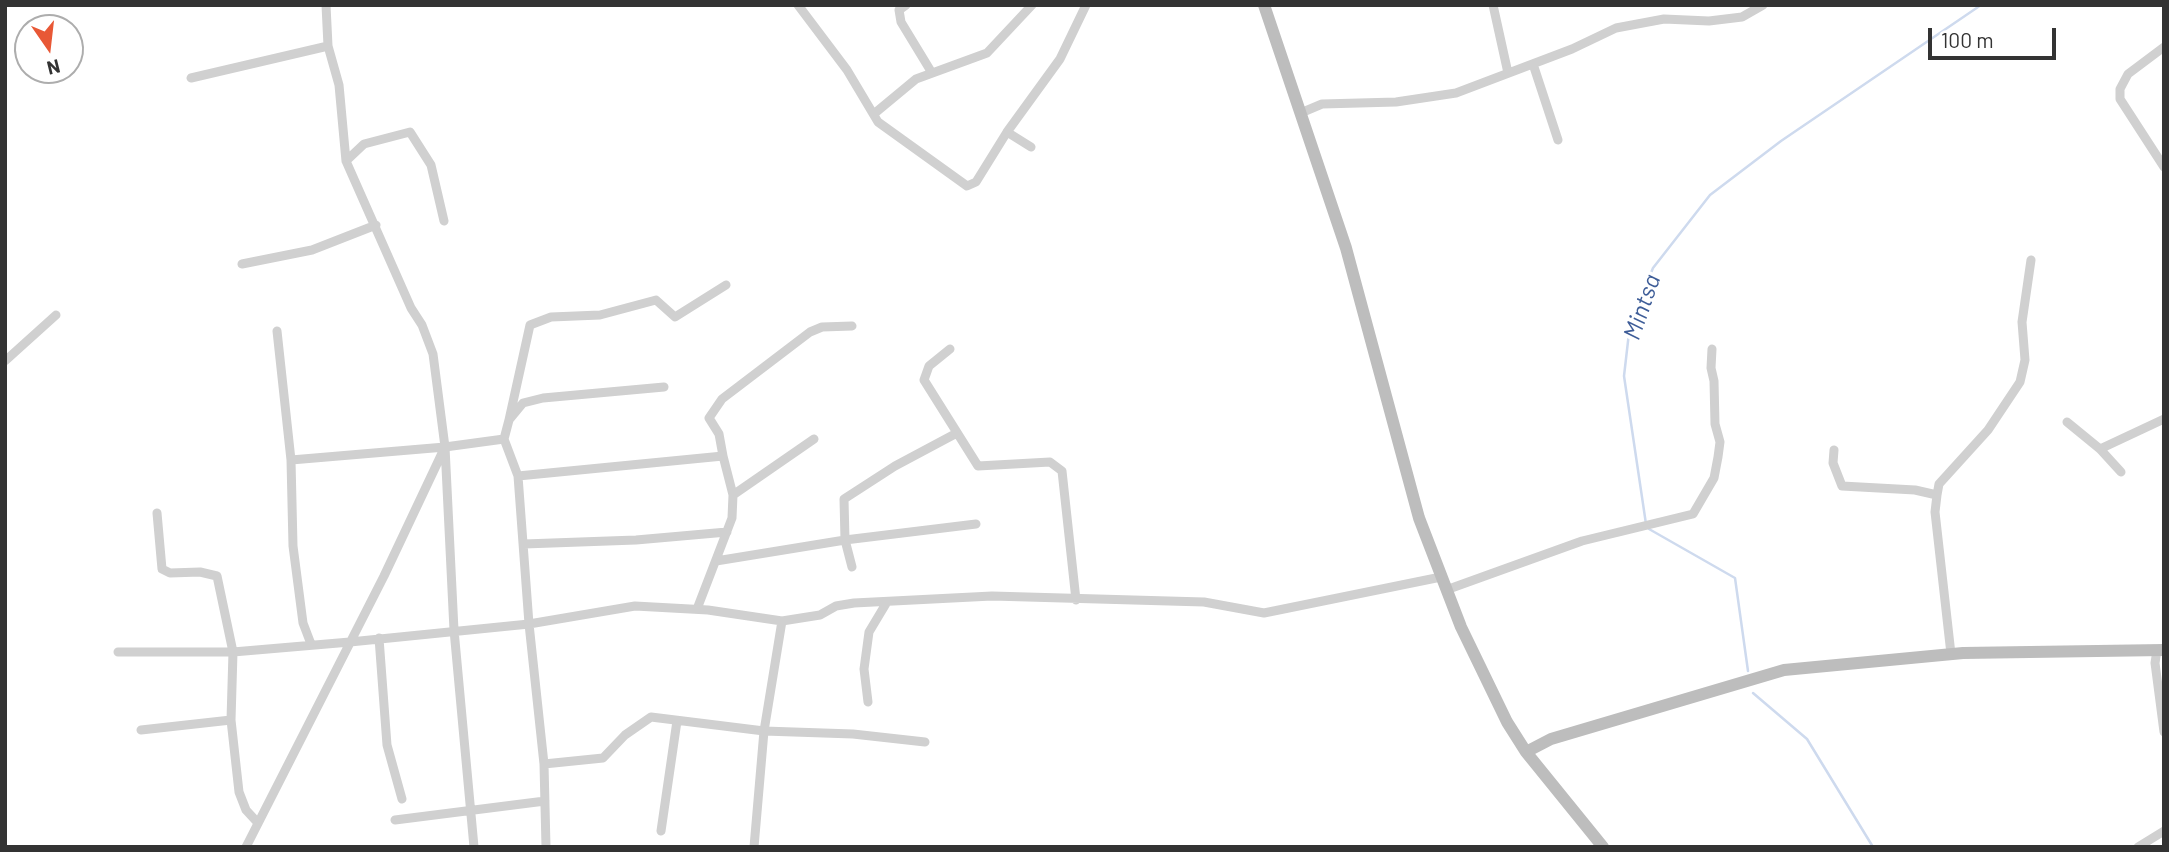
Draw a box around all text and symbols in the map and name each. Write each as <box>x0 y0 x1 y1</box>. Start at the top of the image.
north arrow <box>14 14 84 84</box>
scale bar <box>1931 14 2059 58</box>
text: 100 m <box>1941 27 1994 52</box>
text: N <box>45 55 63 81</box>
water label: Mintsa <box>1617 270 1667 344</box>

